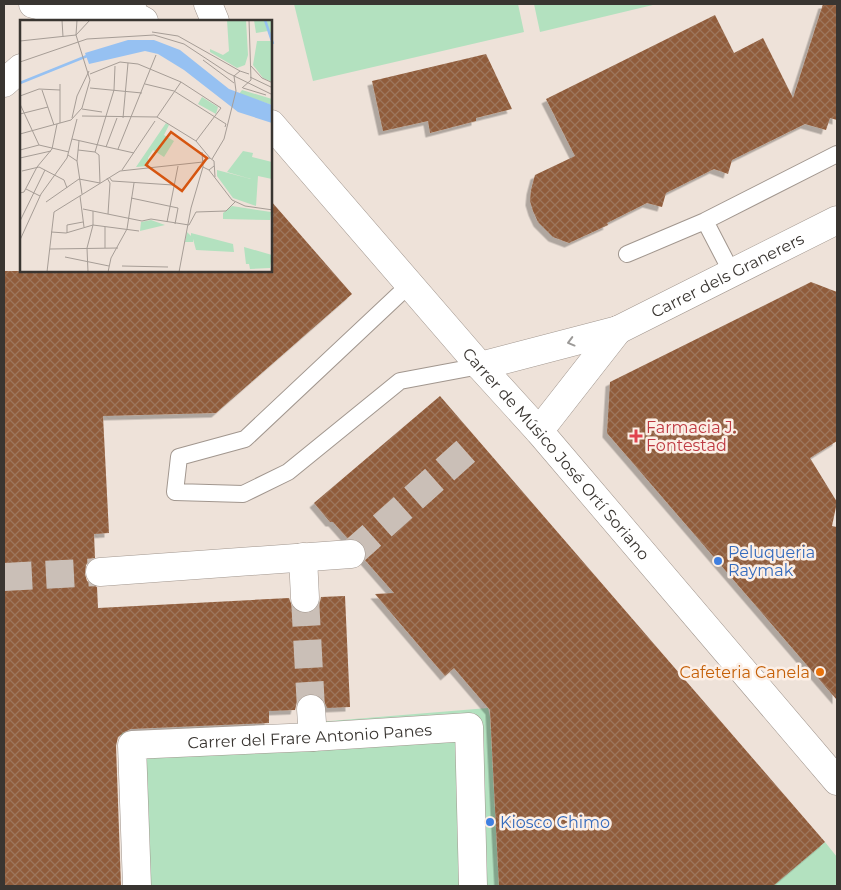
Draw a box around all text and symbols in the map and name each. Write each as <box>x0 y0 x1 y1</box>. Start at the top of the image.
inset map <box>20 20 272 272</box>
street label: Carrer dels Granerers <box>648 229 807 322</box>
one-way arrow <box>567 337 576 347</box>
street label: Carrer de Músico José Ortí Soriano <box>458 344 654 564</box>
place label: Farmacia J. Fontestad <box>646 418 736 455</box>
marker: Farmacia J. Fontestad <box>630 430 642 442</box>
place label: Peluqueria Raymak <box>728 543 815 580</box>
marker: Peluqueria Raymak <box>712 555 724 567</box>
place label: Cafeteria Canela <box>679 663 810 682</box>
marker: Cafeteria Canela <box>814 666 826 678</box>
street label: Carrer del Frare Antonio Panes <box>187 720 433 753</box>
place label: Kiosco Chimo <box>500 813 610 832</box>
marker: Kiosco Chimo <box>484 816 496 828</box>

